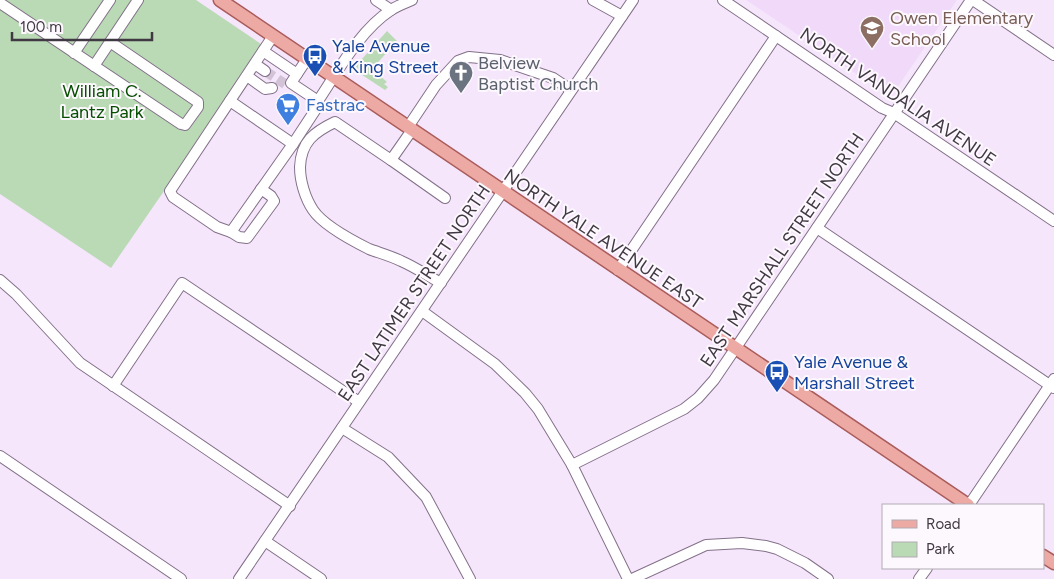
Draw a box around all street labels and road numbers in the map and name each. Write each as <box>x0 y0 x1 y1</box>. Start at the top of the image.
street label: NORTH VANDALIA AVENUE <box>796 23 1000 171</box>
street label: EAST MARSHALL STREET NORTH <box>695 129 869 371</box>
street label: NORTH YALE AVENUE EAST <box>500 164 706 314</box>
street label: EAST LATIMER STREET NORTH <box>333 181 495 405</box>

